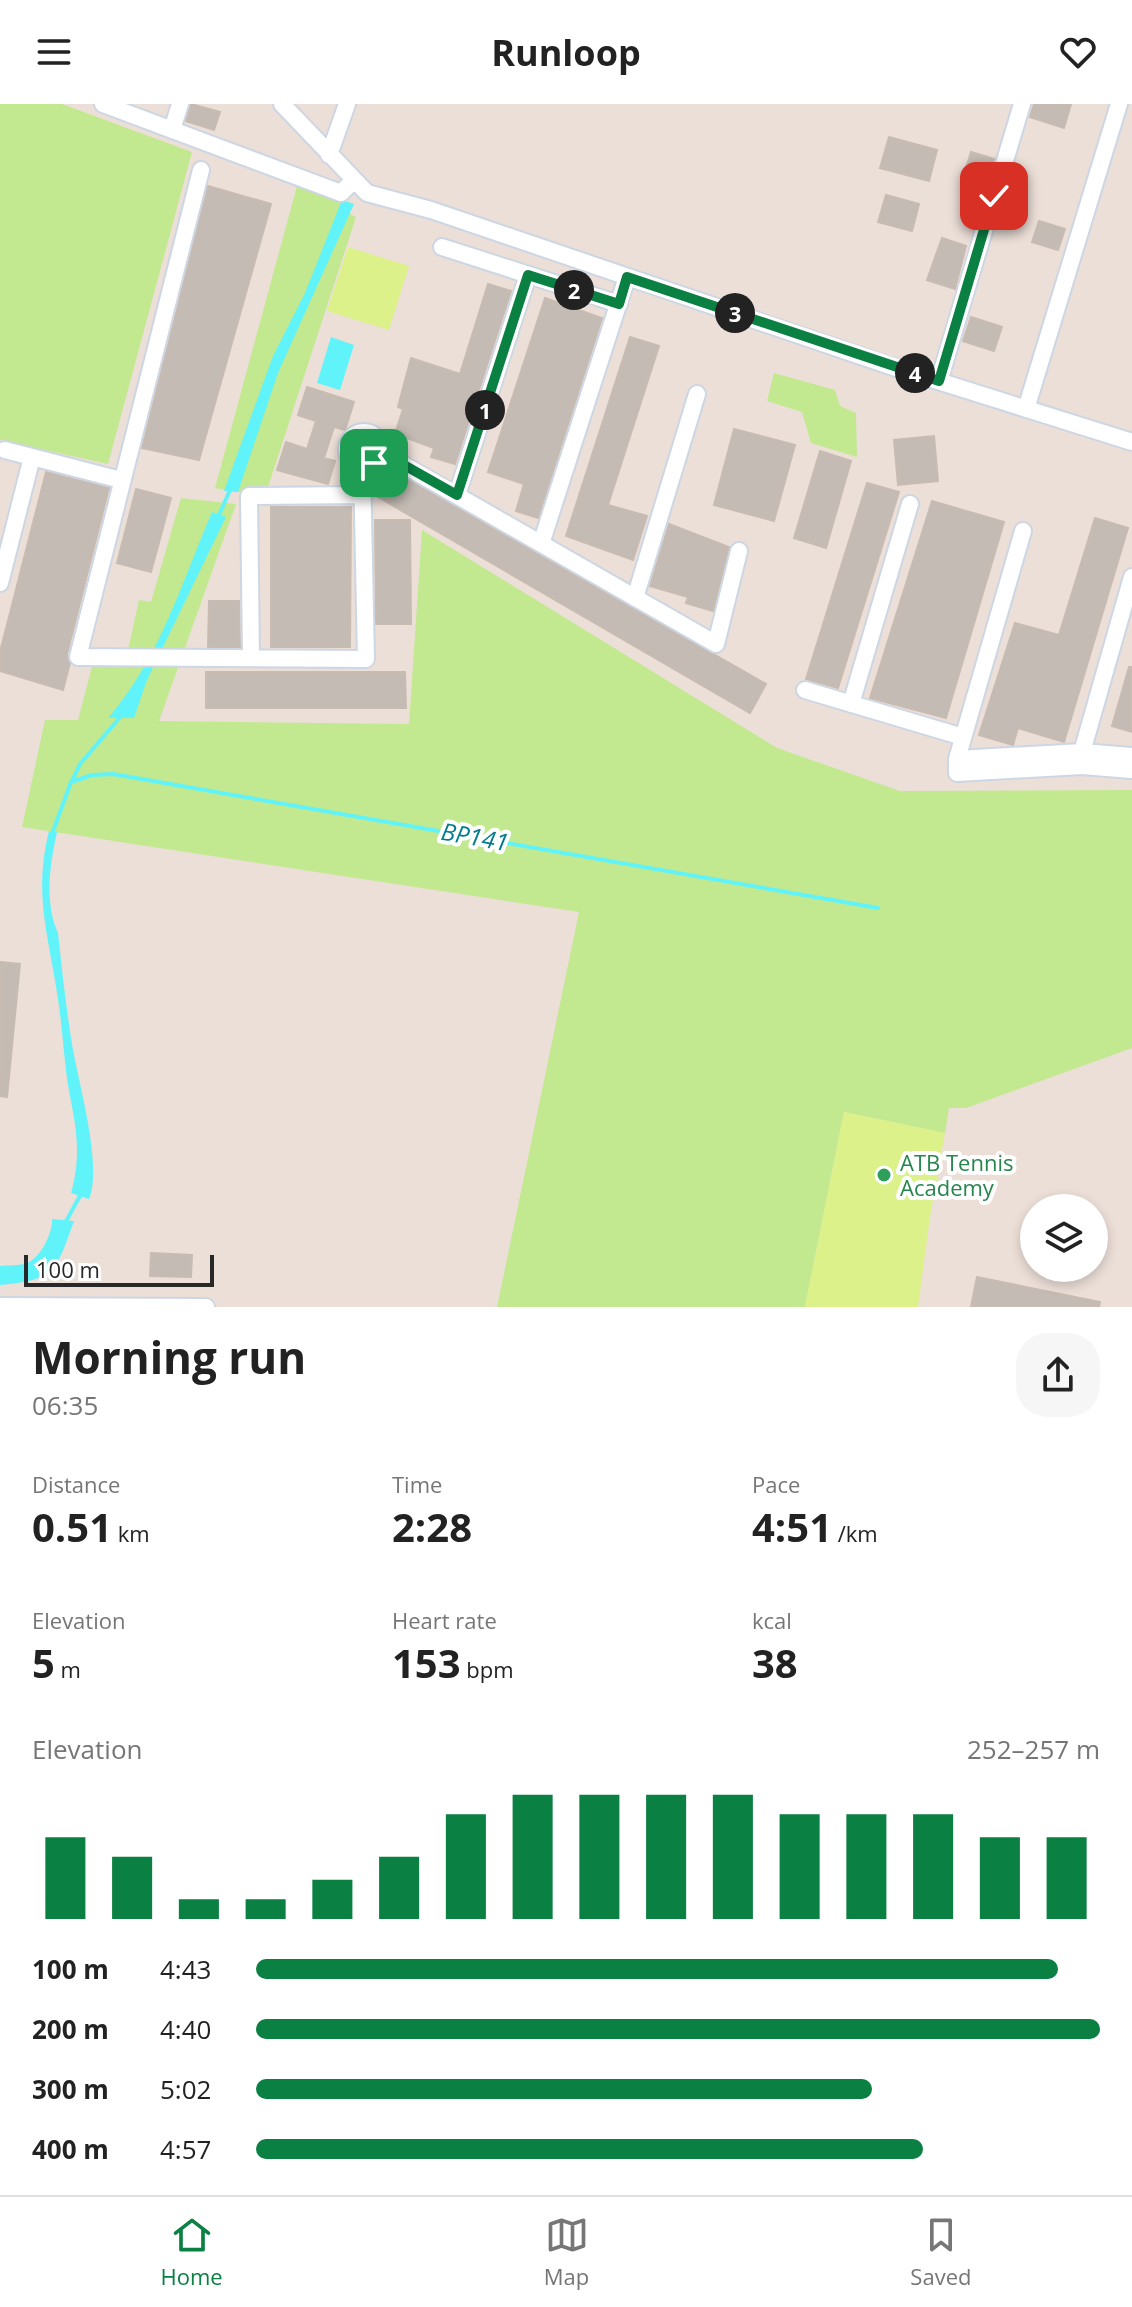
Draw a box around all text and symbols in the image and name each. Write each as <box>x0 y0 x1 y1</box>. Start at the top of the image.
text: Runloop <box>491 28 641 77</box>
icon: menu <box>32 30 76 74</box>
icon: heart <box>1056 30 1100 74</box>
pin <box>960 162 1028 230</box>
icon: check <box>972 174 1016 218</box>
pin: 2 <box>554 270 594 310</box>
text: 2 <box>568 275 580 305</box>
pin: 3 <box>715 293 755 333</box>
text: 3 <box>729 298 741 328</box>
pin: 4 <box>895 353 935 393</box>
text: 4 <box>909 358 921 388</box>
pin: 1 <box>465 390 505 430</box>
text: 1 <box>479 395 491 425</box>
pin <box>340 429 408 497</box>
icon: arrive <box>352 441 396 485</box>
water label: BP141 <box>439 814 511 858</box>
place label: ATB Tennis Academy <box>900 1147 1013 1202</box>
marker: ATB Tennis Academy <box>875 1166 893 1184</box>
map controls <box>1020 1194 1108 1282</box>
button: layers <box>1020 1194 1108 1282</box>
scale bar <box>24 1251 214 1287</box>
text: 100 m <box>36 1254 100 1284</box>
text: Morning run <box>32 1327 306 1387</box>
button: share <box>1016 1333 1100 1417</box>
text: 06:35 <box>32 1387 98 1423</box>
text: Distance <box>32 1469 120 1499</box>
text: Time <box>392 1469 442 1499</box>
text: Pace <box>752 1469 800 1499</box>
text: 0.51 <box>32 1499 112 1554</box>
text: 2:28 <box>392 1499 472 1554</box>
text: 4:51 <box>752 1499 832 1554</box>
text: km <box>112 1518 150 1548</box>
text: /km <box>832 1518 878 1548</box>
text: Elevation <box>32 1605 125 1635</box>
text: Heart rate <box>392 1605 497 1635</box>
text: kcal <box>752 1605 792 1635</box>
text: 5 <box>32 1635 55 1690</box>
text: 153 <box>392 1635 461 1690</box>
text: 38 <box>752 1635 798 1690</box>
text: m <box>55 1654 81 1684</box>
text: bpm <box>461 1654 514 1684</box>
text: Elevation <box>32 1731 142 1767</box>
text: 252–257 m <box>967 1731 1100 1767</box>
text: 100 m <box>32 1951 109 1987</box>
text: 4:43 <box>160 1951 211 1987</box>
text: 200 m <box>32 2011 109 2047</box>
text: 4:40 <box>160 2011 211 2047</box>
text: 300 m <box>32 2071 109 2107</box>
text: 5:02 <box>160 2071 211 2107</box>
text: 400 m <box>32 2131 109 2167</box>
text: 4:57 <box>160 2131 211 2167</box>
tab: Home <box>161 2213 223 2291</box>
tab: Map <box>544 2213 589 2291</box>
tab: Saved <box>910 2213 971 2291</box>

